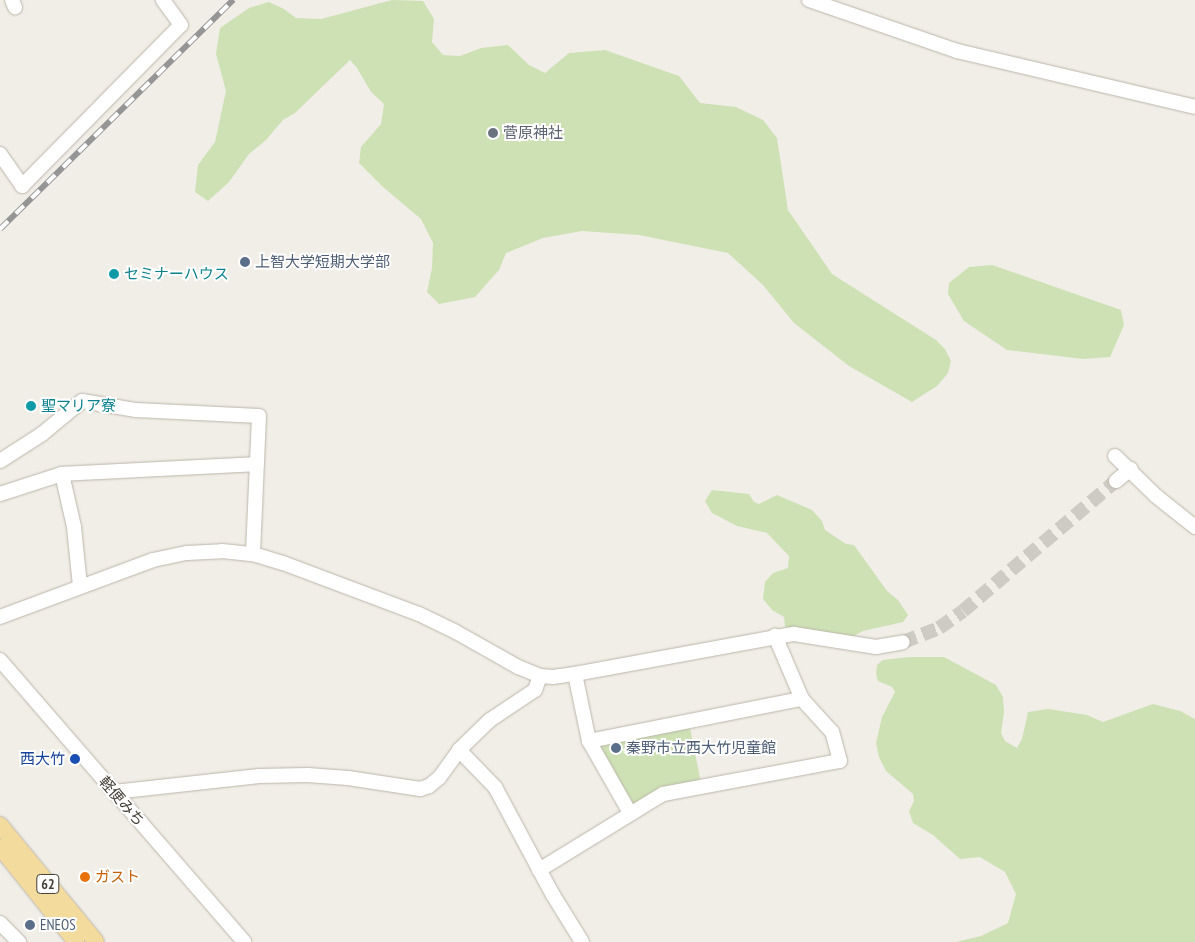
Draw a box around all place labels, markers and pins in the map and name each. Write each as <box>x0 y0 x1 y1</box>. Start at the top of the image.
place label: 菅原神社 <box>503 124 563 142</box>
marker: 菅原神社 <box>487 127 499 139</box>
place label: 上智大学短期大学部 <box>255 253 390 271</box>
marker: 上智大学短期大学部 <box>239 256 251 268</box>
place label: セミナーハウス <box>124 265 229 283</box>
marker: セミナーハウス <box>108 268 120 280</box>
place label: 聖マリア寮 <box>41 397 116 415</box>
marker: 聖マリア寮 <box>25 400 37 412</box>
place label: 秦野市立西大竹児童館 <box>626 739 776 757</box>
marker: 秦野市立西大竹児童館 <box>610 742 622 754</box>
place label: 西大竹 <box>20 750 65 768</box>
marker: 西大竹 <box>69 753 81 765</box>
place label: ガスト <box>95 868 140 886</box>
marker: ガスト <box>79 871 91 883</box>
place label: ENEOS <box>40 916 76 934</box>
marker: ENEOS <box>24 919 36 931</box>

